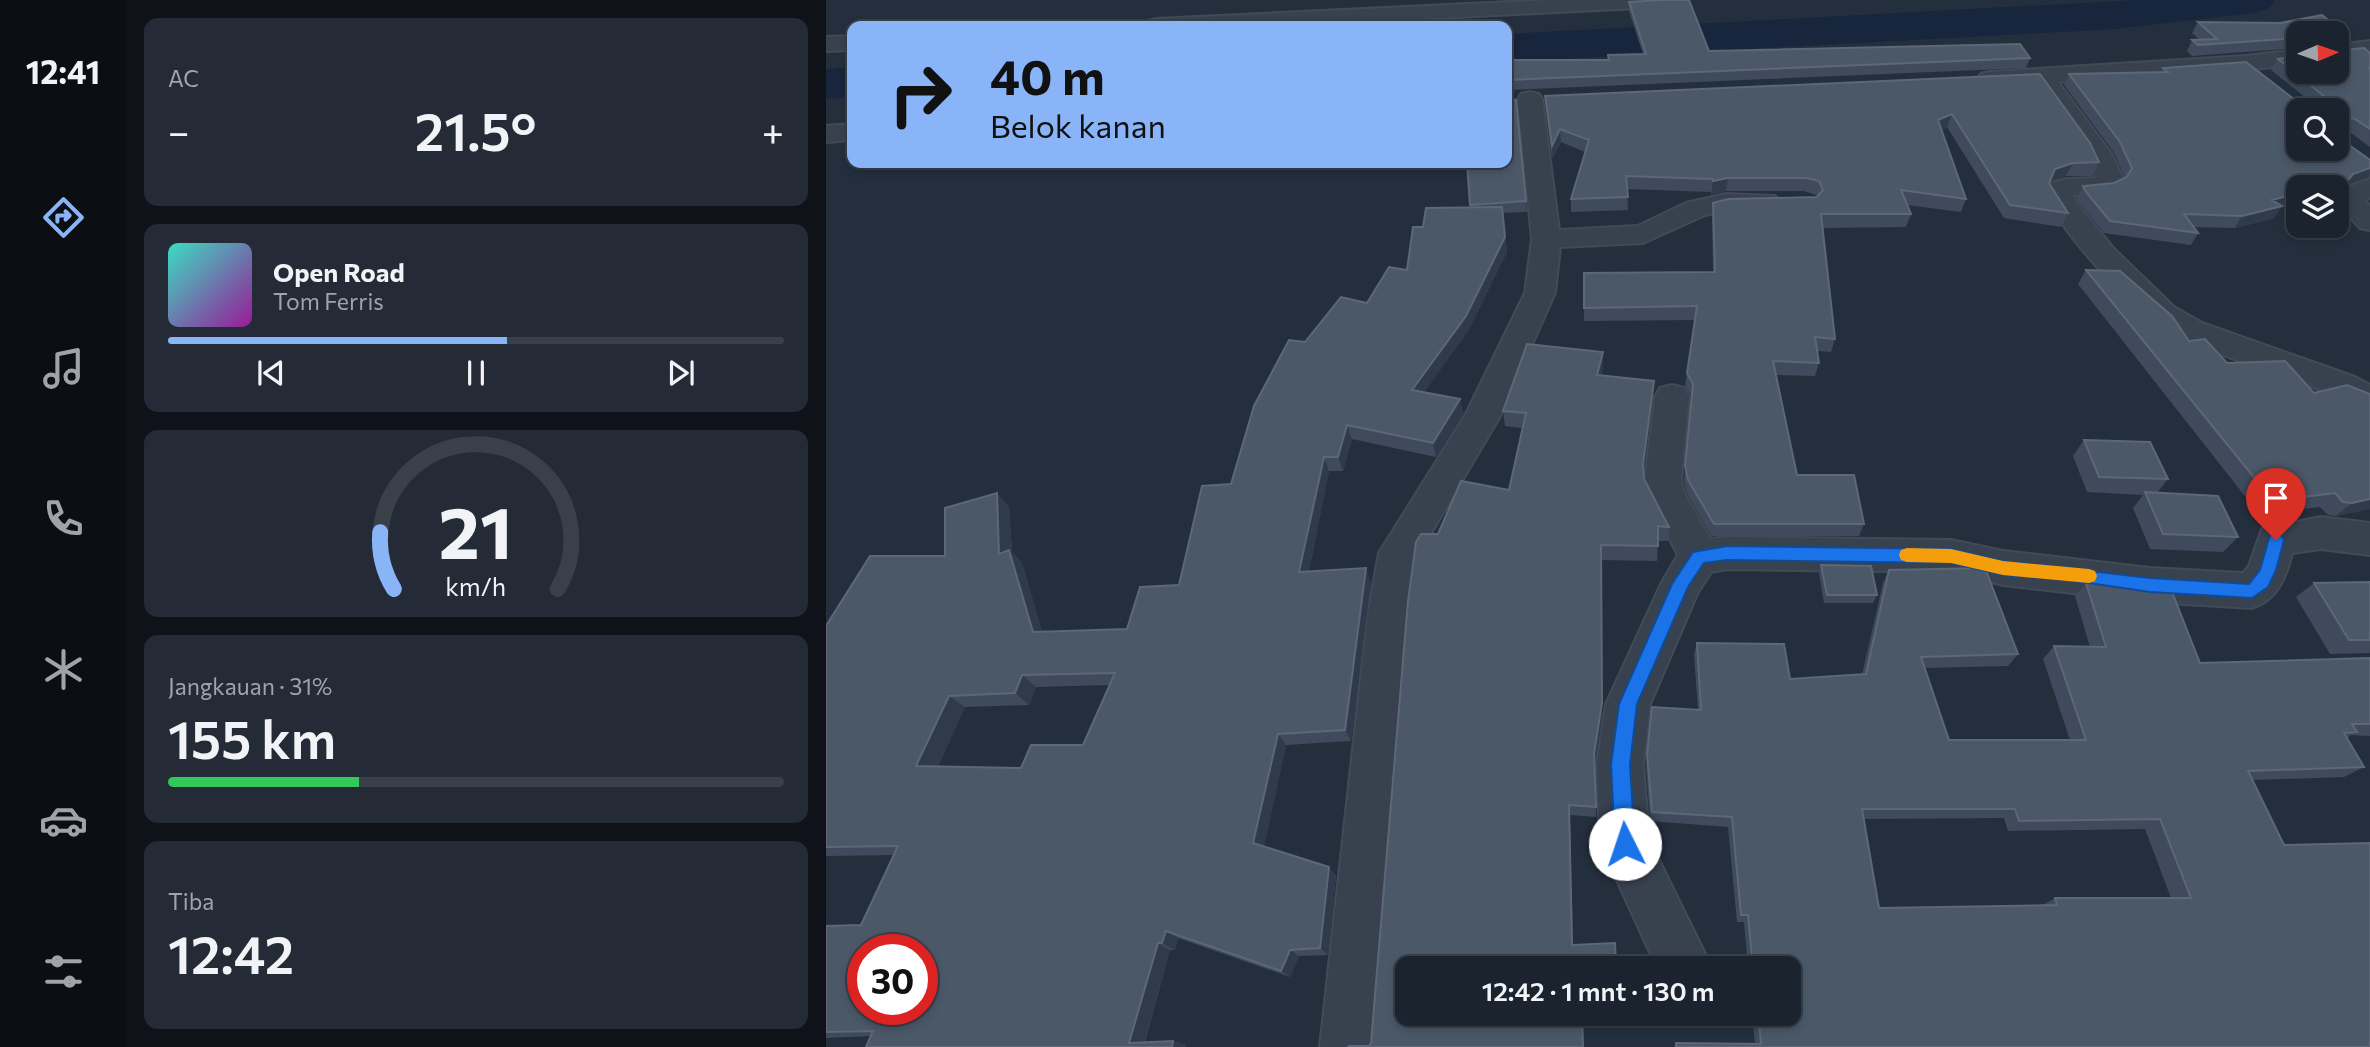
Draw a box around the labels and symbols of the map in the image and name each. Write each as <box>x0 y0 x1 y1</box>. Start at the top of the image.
north arrow <box>2286 21 2348 84</box>
pin <box>2246 468 2306 540</box>
position arrow <box>1588 807 1662 881</box>
speed limit sign: 30 <box>847 934 938 1025</box>

